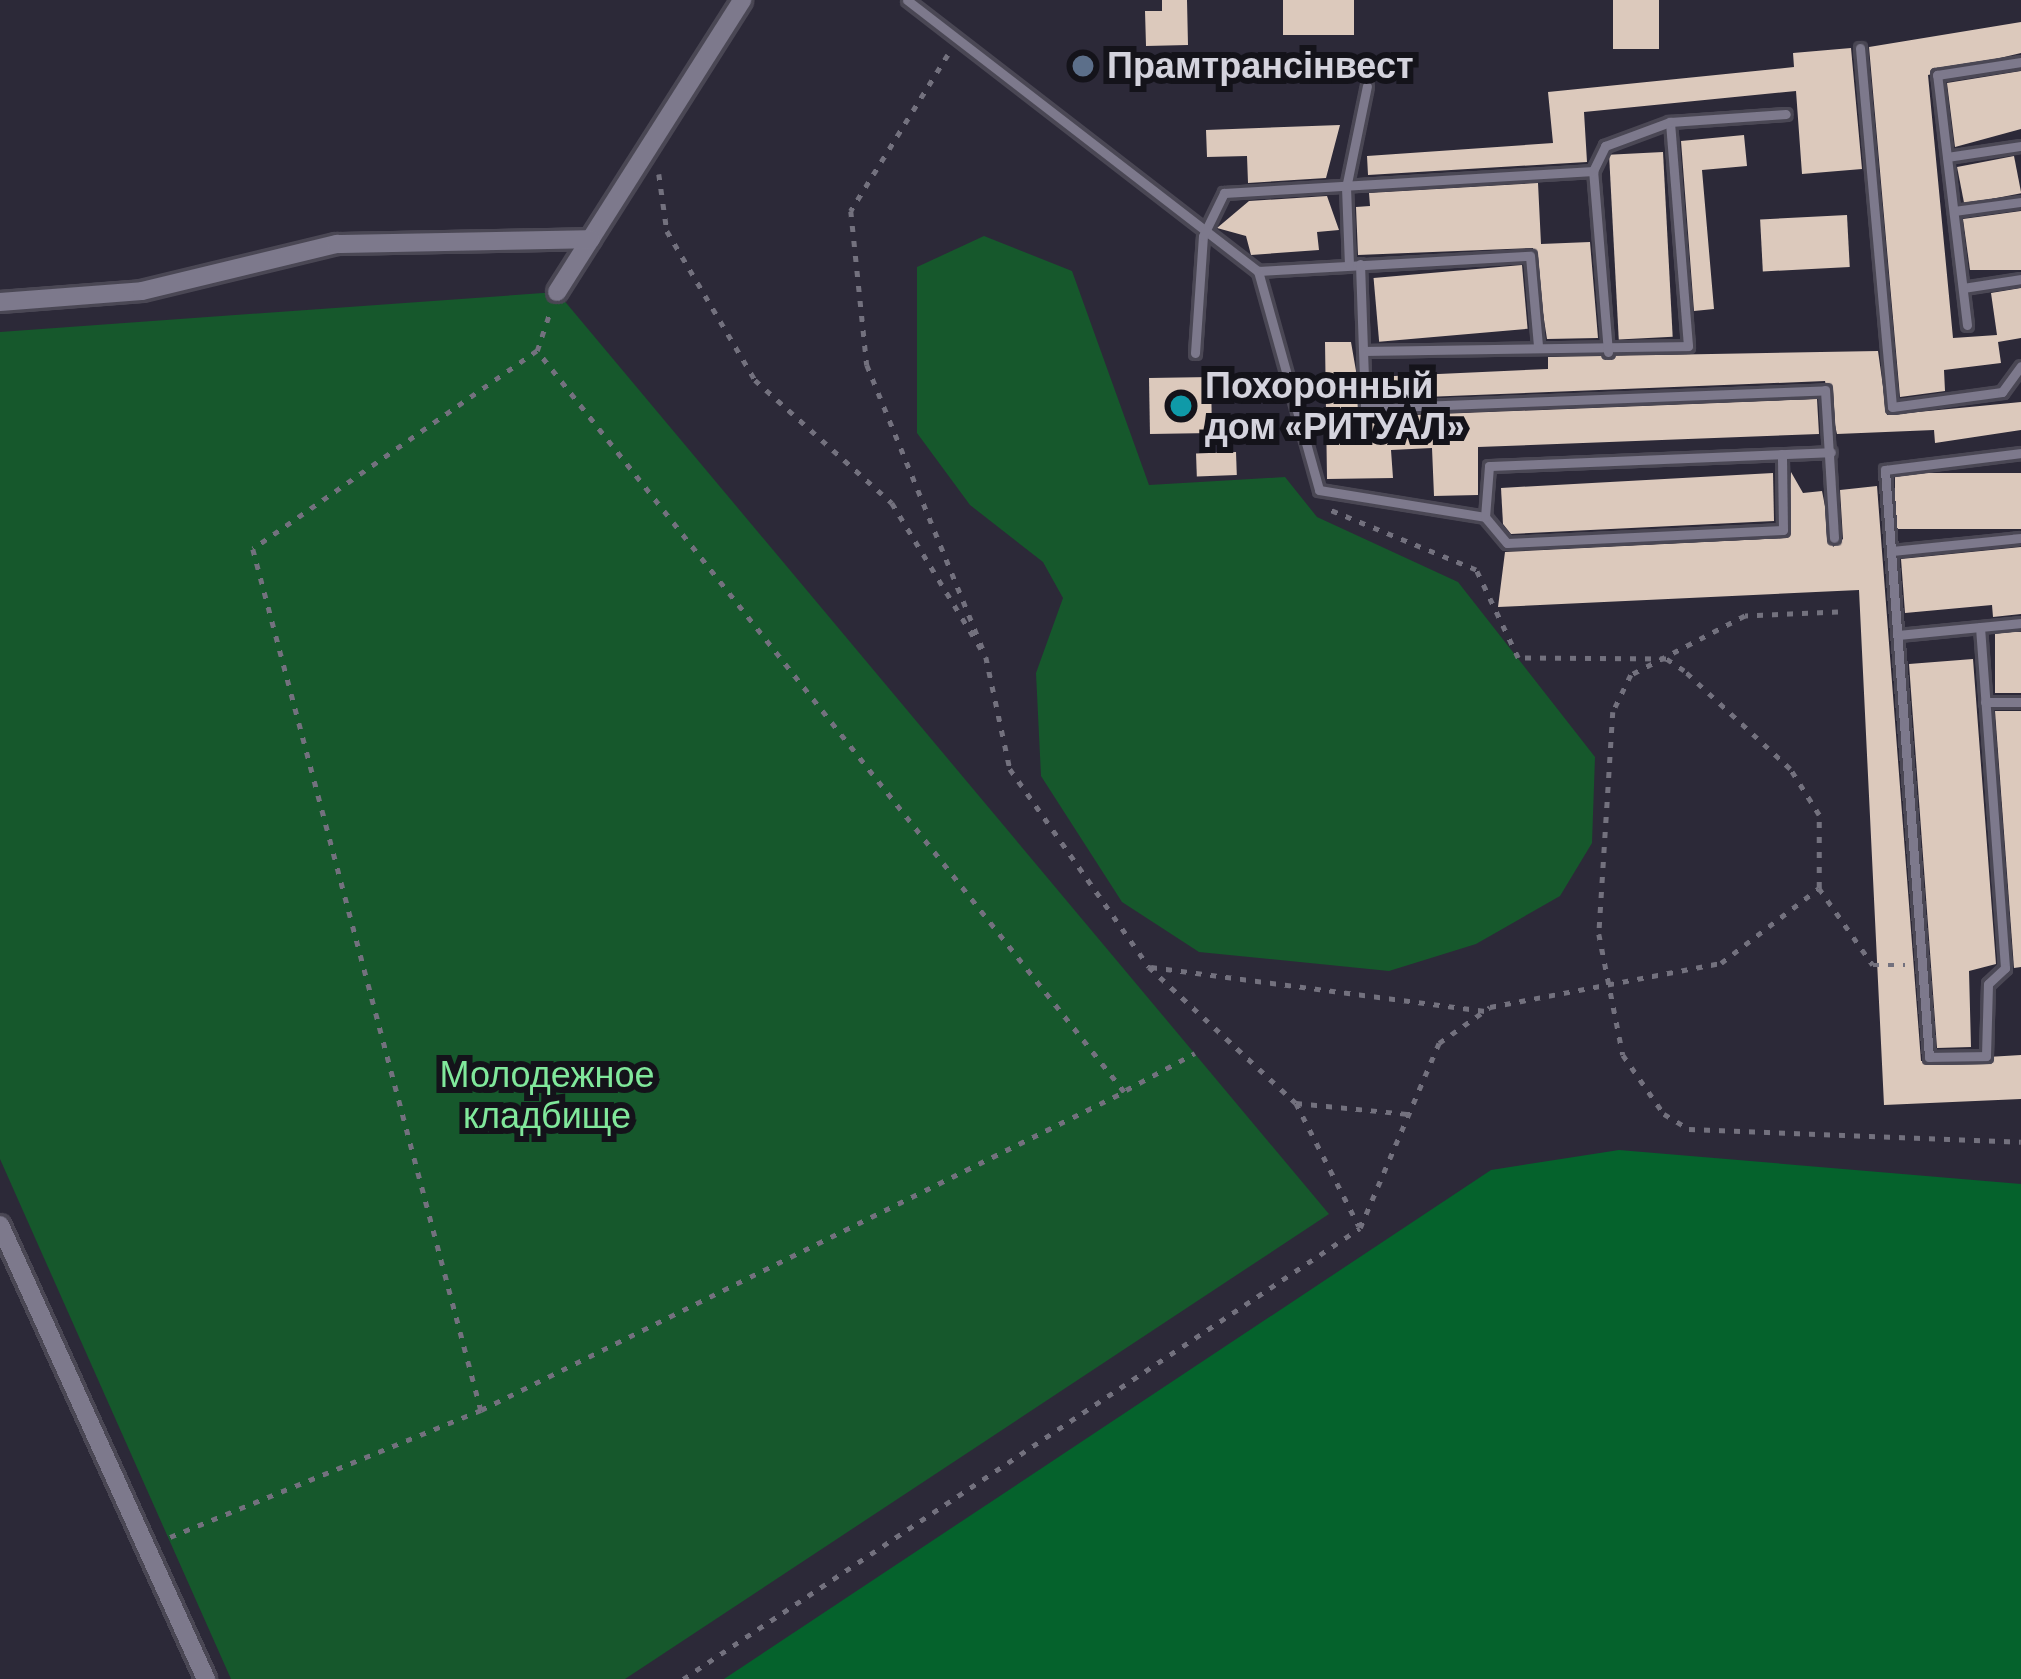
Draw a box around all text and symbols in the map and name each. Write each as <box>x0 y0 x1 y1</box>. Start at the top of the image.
place label: Прамтрансінвест <box>1107 44 1414 88</box>
marker: Прамтрансінвест <box>1070 53 1096 79</box>
place label: Похоронный дом «РИТУАЛ» <box>1205 363 1465 448</box>
marker: Похоронный дом «РИТУАЛ» <box>1168 393 1194 419</box>
park label: Молодежное кладбище <box>440 1052 654 1137</box>

